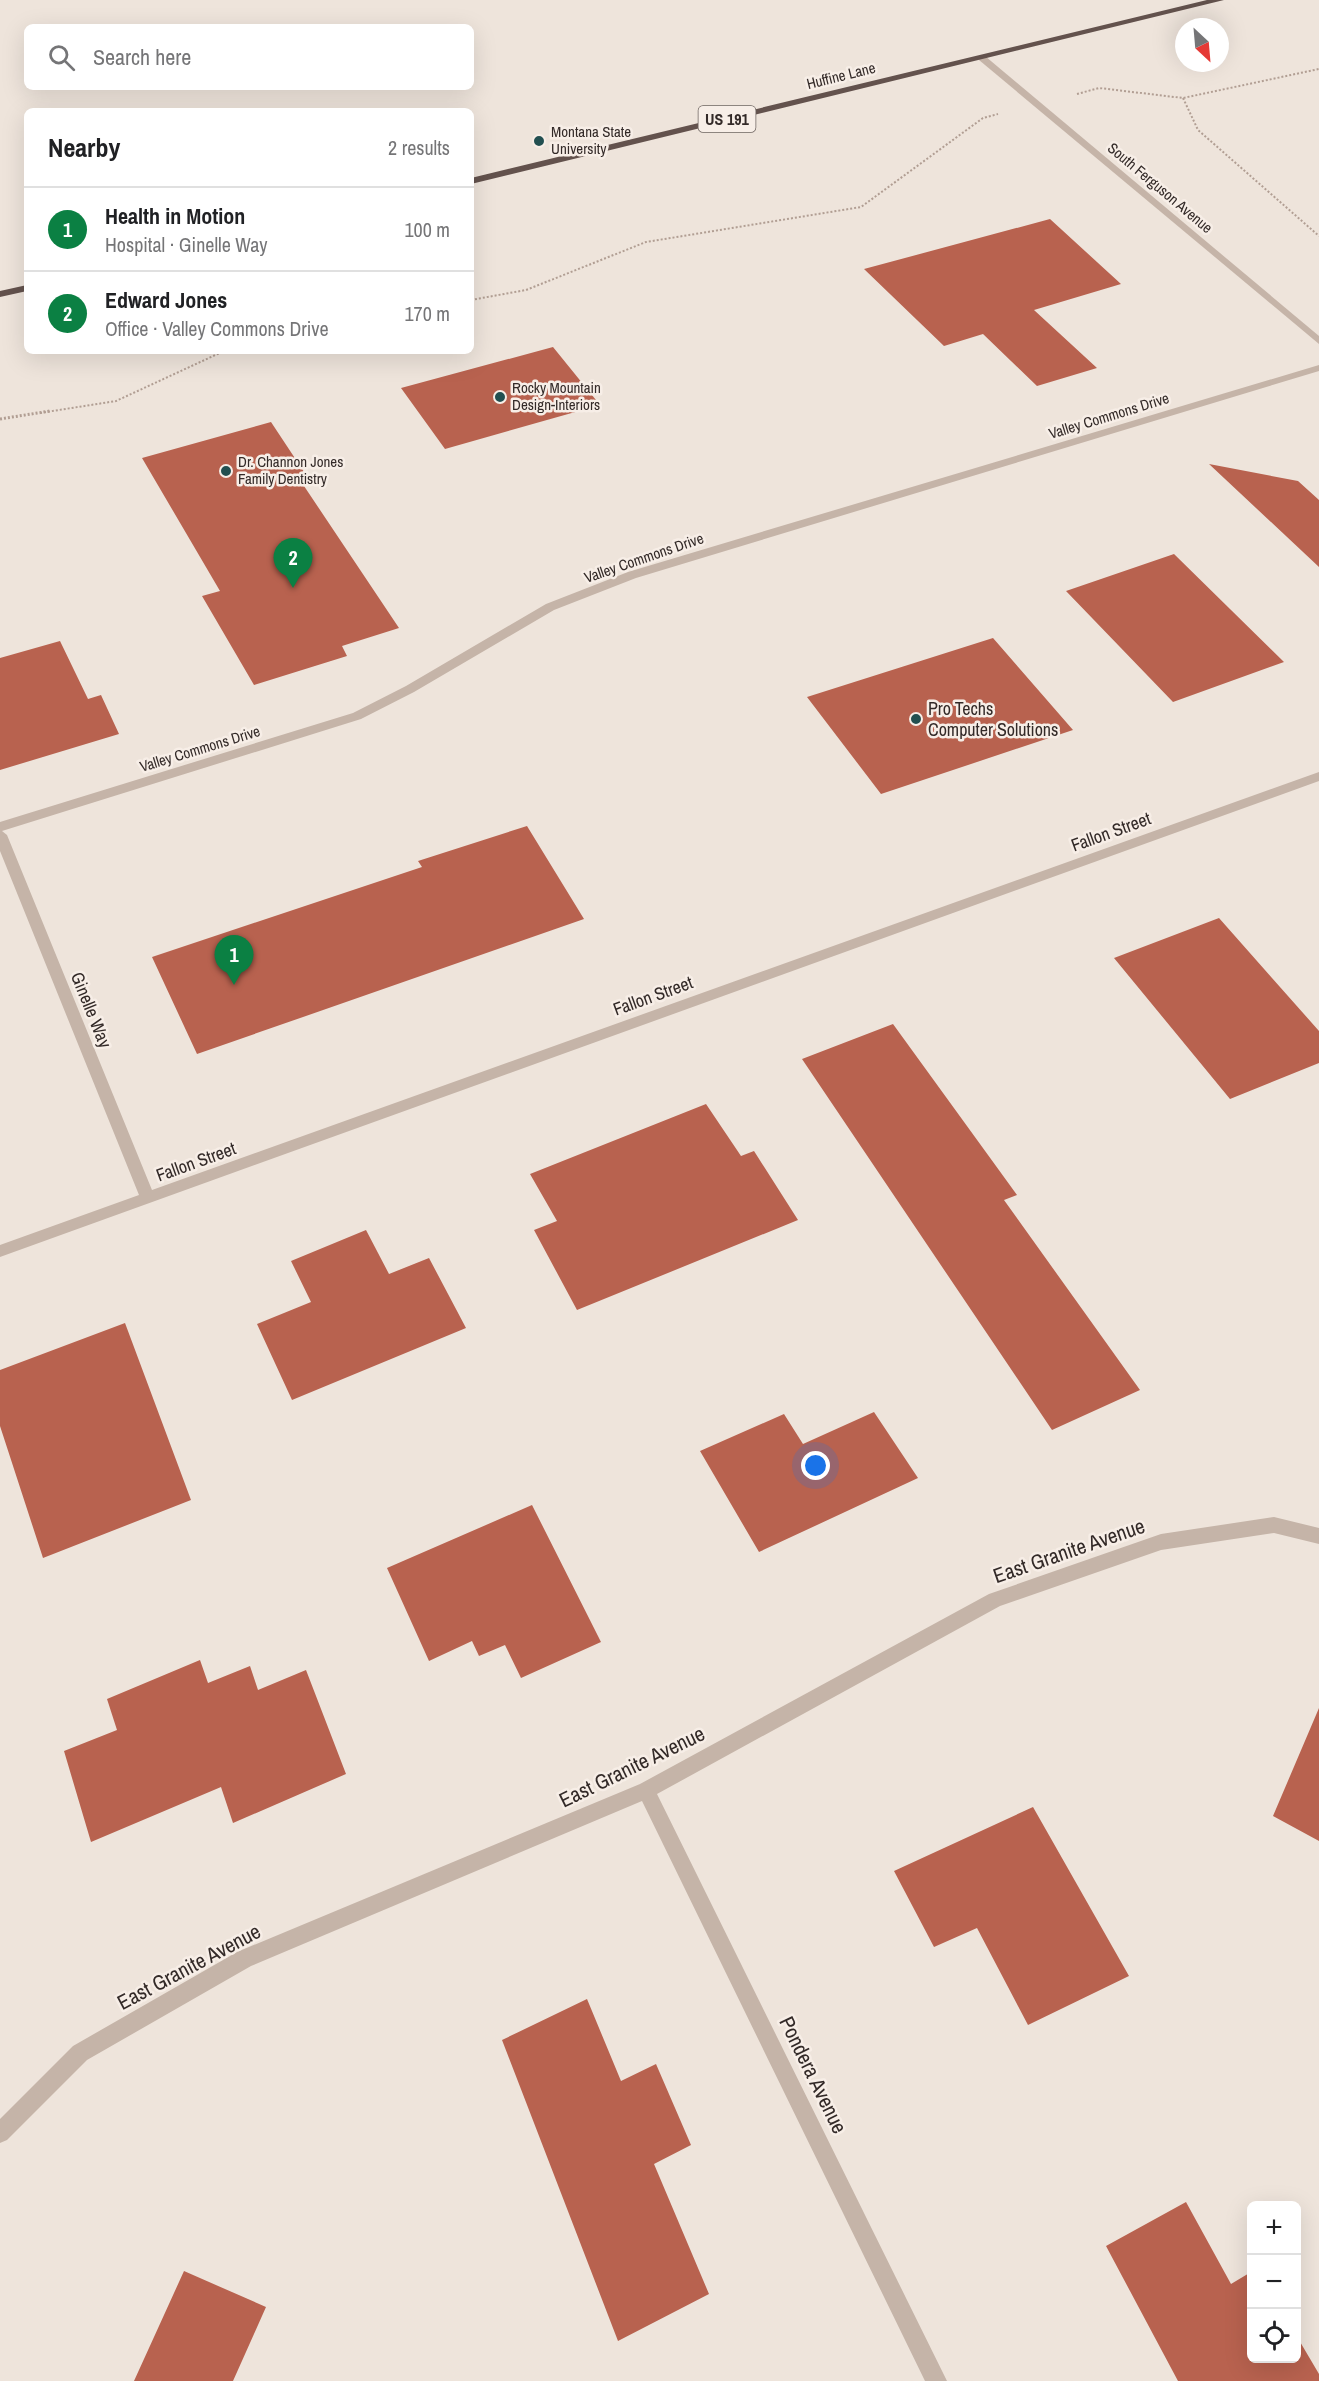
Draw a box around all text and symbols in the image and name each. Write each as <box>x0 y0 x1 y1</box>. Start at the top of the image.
north arrow <box>1175 18 1229 72</box>
search box <box>24 24 474 90</box>
icon: search <box>45 41 78 74</box>
text: Search here <box>93 42 191 72</box>
street label: Huffine Lane <box>804 57 878 94</box>
road number: US 191 <box>698 106 756 132</box>
place label: Montana State University <box>551 121 631 159</box>
text: Nearby <box>48 130 120 165</box>
text: 2 results <box>388 134 450 161</box>
marker: Montana State University <box>532 134 546 148</box>
street label: South Ferguson Avenue <box>1103 137 1217 238</box>
text: Health in Motion <box>105 201 245 231</box>
text: 1 <box>63 216 72 243</box>
text: 100 m <box>404 216 450 243</box>
text: Hospital · Ginelle Way <box>105 231 268 258</box>
text: Edward Jones <box>105 285 227 315</box>
text: 2 <box>63 300 72 327</box>
text: 170 m <box>404 300 450 327</box>
text: Office · Valley Commons Drive <box>105 315 329 342</box>
place label: Rocky Mountain Design-Interiors <box>512 377 601 415</box>
street label: Valley Commons Drive <box>1046 387 1172 444</box>
marker: Rocky Mountain Design-Interiors <box>493 390 507 404</box>
place label: Dr. Channon Jones Family Dentistry <box>238 451 343 489</box>
marker: Dr. Channon Jones Family Dentistry <box>219 464 233 478</box>
street label: Valley Commons Drive <box>581 527 706 588</box>
pin: 2 <box>274 538 312 588</box>
place label: Pro Techs Computer Solutions <box>928 696 1058 742</box>
marker: Pro Techs Computer Solutions <box>909 712 923 726</box>
street label: Valley Commons Drive <box>137 720 263 777</box>
street label: Fallon Street <box>1068 806 1154 857</box>
pin: 1 <box>214 936 254 985</box>
street label: Ginelle Way <box>65 968 118 1052</box>
street label: Fallon Street <box>610 970 696 1021</box>
street label: Fallon Street <box>153 1136 239 1187</box>
your location <box>801 1451 830 1480</box>
street label: East Granite Avenue <box>989 1511 1149 1590</box>
street label: East Granite Avenue <box>554 1719 709 1814</box>
street label: East Granite Avenue <box>112 1917 266 2017</box>
street label: Pondera Avenue <box>773 2011 854 2138</box>
map controls <box>1247 2201 1301 2363</box>
button: + <box>1247 2201 1301 2255</box>
button: − <box>1247 2255 1301 2309</box>
button: locate <box>1247 2309 1301 2363</box>

